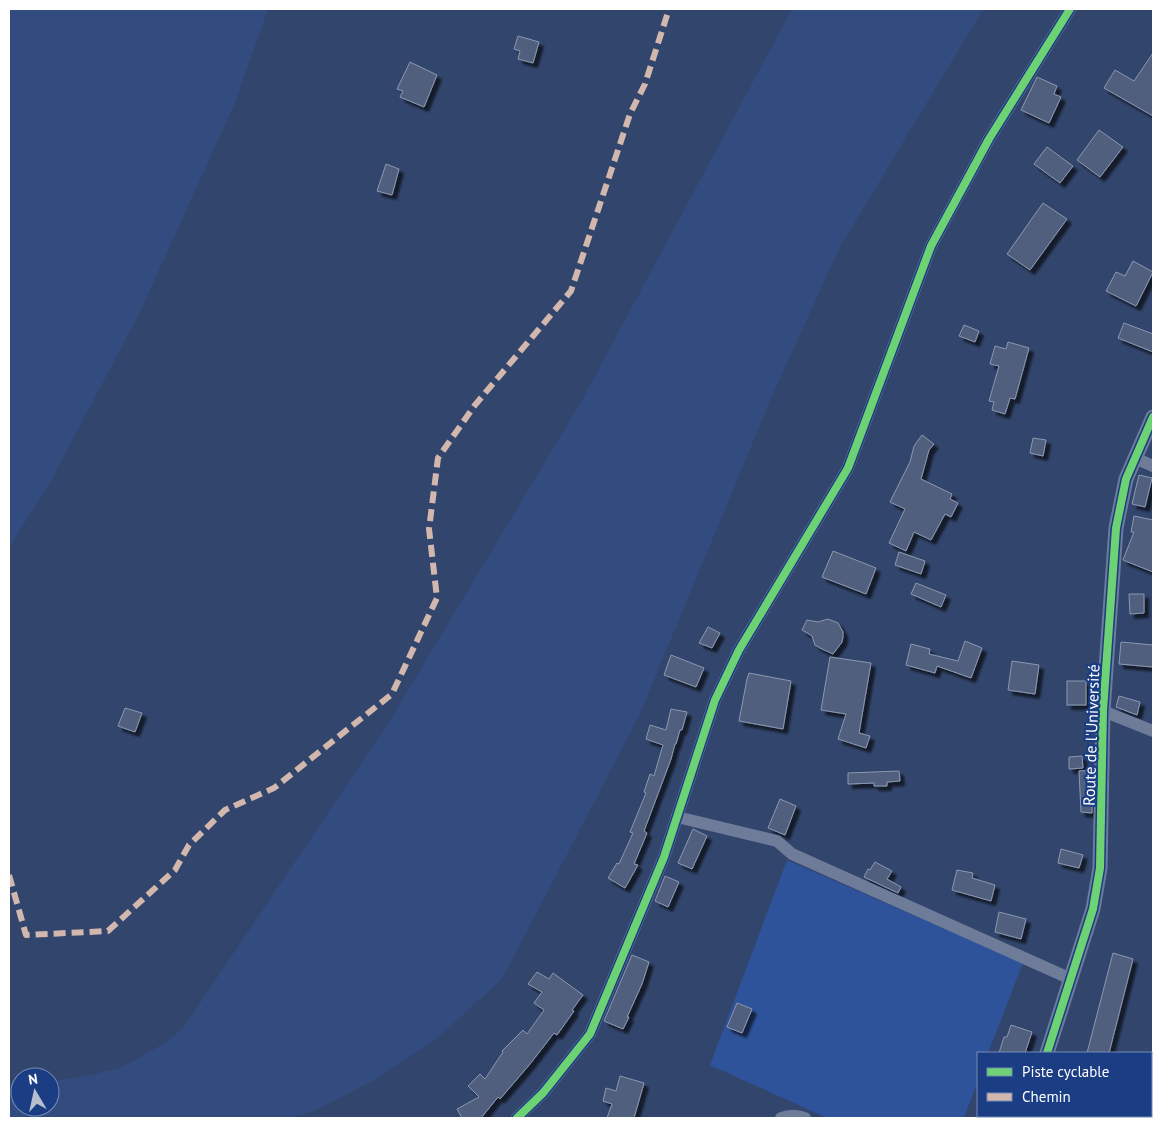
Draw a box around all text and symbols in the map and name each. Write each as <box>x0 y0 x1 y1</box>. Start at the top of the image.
street label: Route de l'Université <box>1079 664 1103 806</box>
legend <box>977 1052 1152 1117</box>
text: Piste cyclable <box>1022 1062 1109 1081</box>
north arrow <box>10 1067 60 1117</box>
text: N <box>27 1070 39 1089</box>
text: Chemin <box>1022 1087 1071 1106</box>

